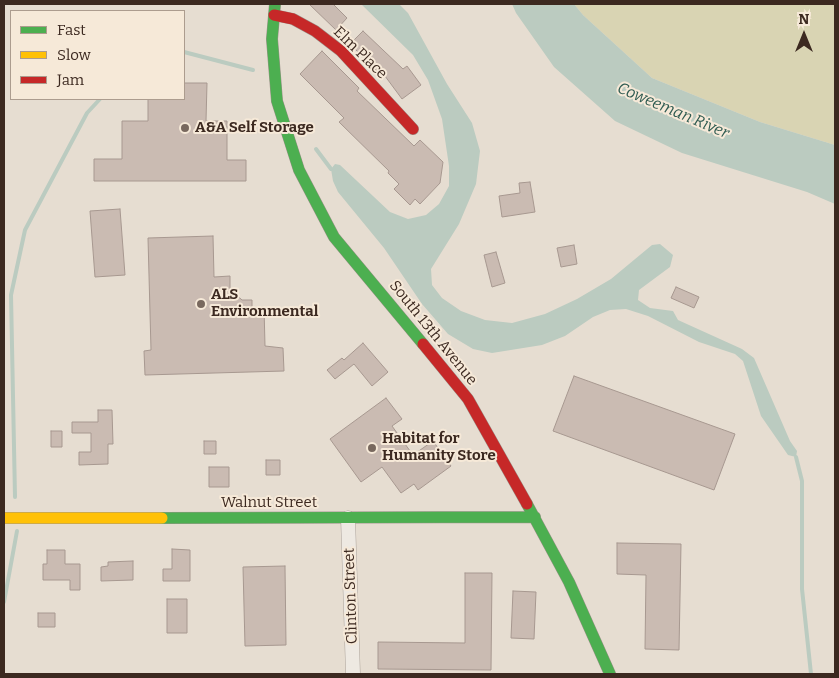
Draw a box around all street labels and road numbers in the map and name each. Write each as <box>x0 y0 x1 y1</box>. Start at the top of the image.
street label: Elm Place <box>329 23 391 83</box>
street label: South 13th Avenue <box>385 277 481 389</box>
street label: Walnut Street <box>221 494 317 512</box>
street label: Clinton Street <box>340 548 362 644</box>

